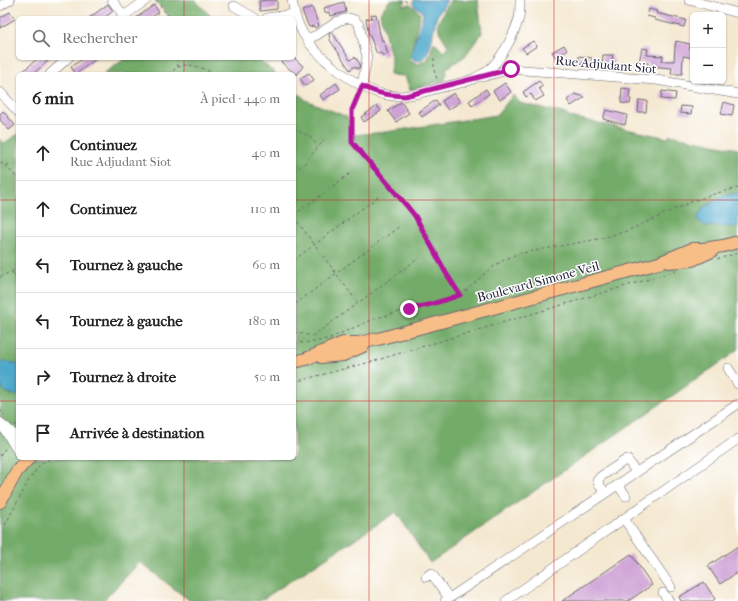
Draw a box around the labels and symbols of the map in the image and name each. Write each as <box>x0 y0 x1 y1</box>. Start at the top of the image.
street label: Rue Adjudant Siot <box>555 53 657 76</box>
route start <box>502 60 520 78</box>
street label: Boulevard Simone Veil <box>475 258 601 305</box>
route end <box>400 300 418 318</box>

